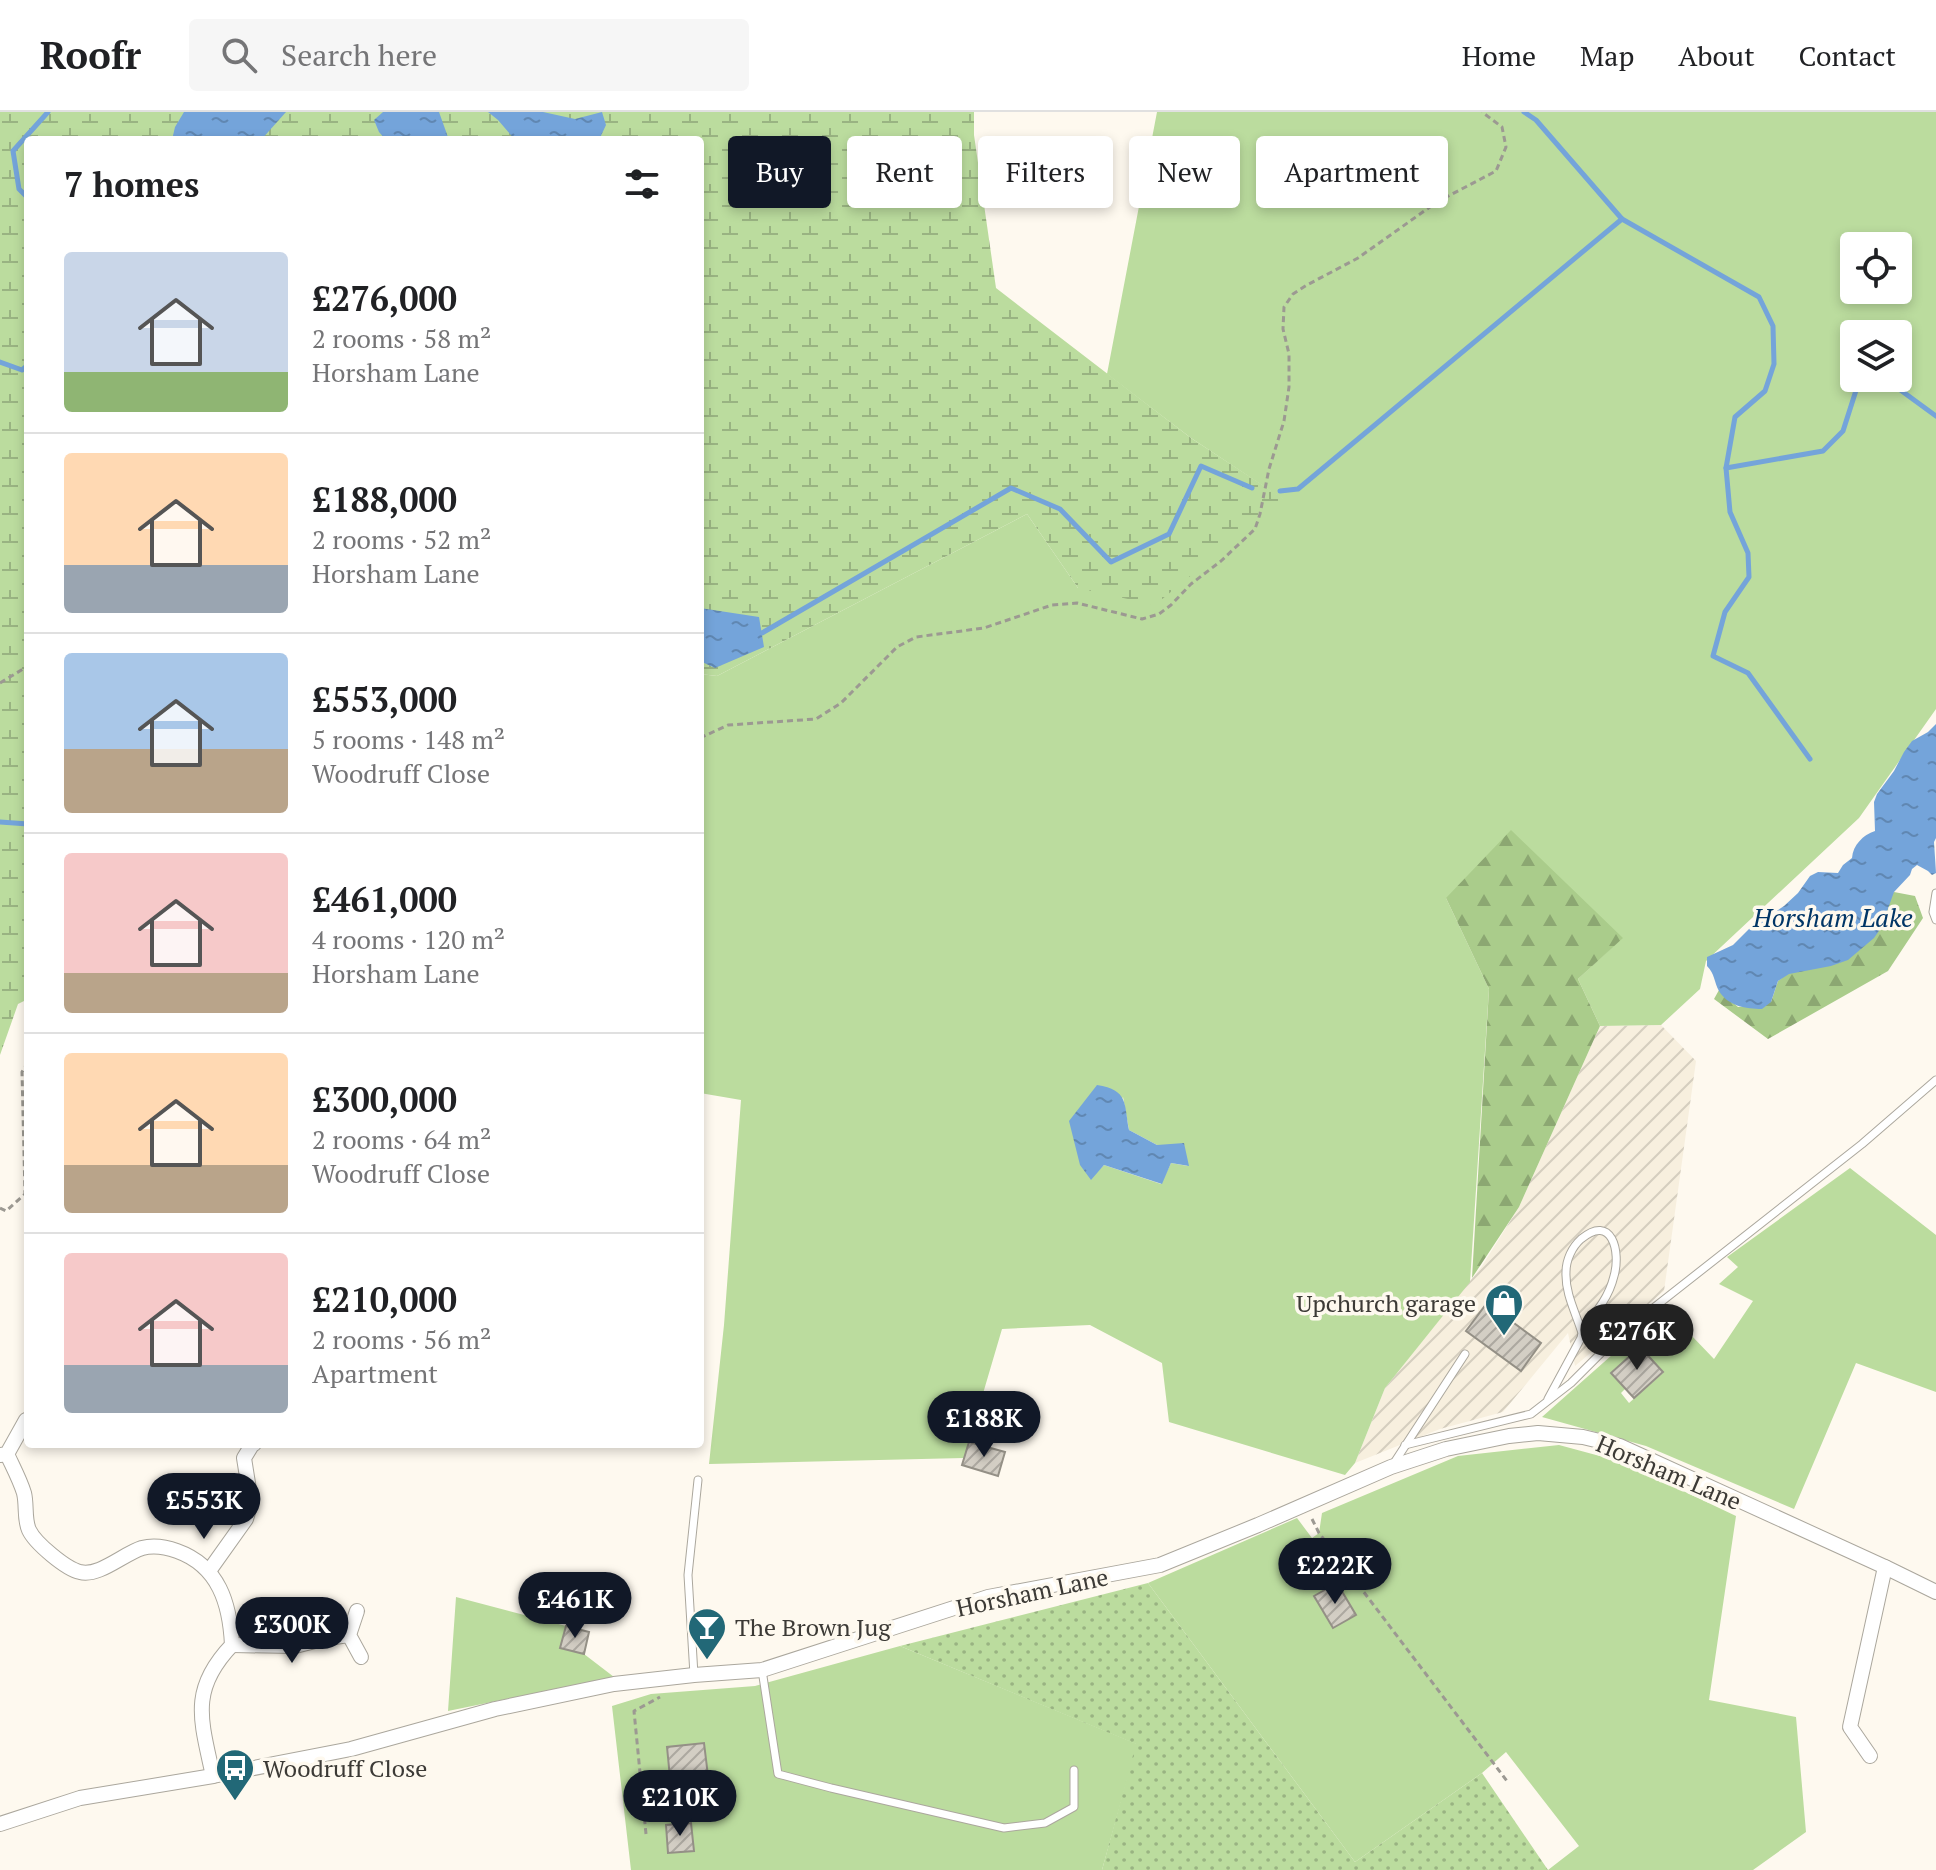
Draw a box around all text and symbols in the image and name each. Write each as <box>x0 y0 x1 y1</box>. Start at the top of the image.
search box <box>189 19 749 91</box>
text: Roofr <box>40 30 141 80</box>
icon: search <box>217 33 261 77</box>
text: Search here <box>281 35 437 75</box>
text: Home <box>1462 37 1536 74</box>
text: Map <box>1580 37 1634 74</box>
text: About <box>1678 37 1755 74</box>
text: Contact <box>1799 37 1896 74</box>
chip: Buy <box>728 136 831 208</box>
chip: Rent <box>847 136 962 208</box>
chip: Filters <box>978 136 1113 208</box>
chip: New <box>1129 136 1240 208</box>
chip: Apartment <box>1256 136 1448 208</box>
text: 7 homes <box>64 162 199 207</box>
icon: filters <box>620 162 664 206</box>
map controls <box>1840 232 1912 392</box>
button: locate <box>1840 232 1912 304</box>
text: £276,000 <box>312 276 457 321</box>
icon: home <box>128 284 224 380</box>
button: layers <box>1840 320 1912 392</box>
text: 2 rooms · 58 m² <box>312 321 491 355</box>
text: Horsham Lane <box>312 355 480 389</box>
text: £188,000 <box>312 477 457 522</box>
icon: home <box>128 485 224 581</box>
text: 2 rooms · 52 m² <box>312 522 491 556</box>
text: Horsham Lane <box>312 556 480 590</box>
text: £553,000 <box>312 677 457 722</box>
icon: home <box>128 685 224 781</box>
text: 5 rooms · 148 m² <box>312 722 505 756</box>
text: Woodruff Close <box>312 756 490 790</box>
text: £461,000 <box>312 877 457 922</box>
icon: home <box>128 885 224 981</box>
water label: Horsham Lake <box>1752 900 1913 934</box>
text: 4 rooms · 120 m² <box>312 922 505 956</box>
text: Horsham Lane <box>312 956 480 990</box>
text: £300,000 <box>312 1077 457 1122</box>
icon: home <box>128 1085 224 1181</box>
text: 2 rooms · 64 m² <box>312 1122 491 1156</box>
text: Woodruff Close <box>312 1156 490 1190</box>
text: £210,000 <box>312 1277 457 1322</box>
shop icon: Upchurch garage <box>1483 1282 1525 1337</box>
icon: home <box>128 1285 224 1381</box>
place label: Upchurch garage <box>1296 1287 1476 1319</box>
pin: £276K <box>1581 1304 1693 1372</box>
text: £276K <box>1598 1313 1676 1347</box>
text: 2 rooms · 56 m² <box>312 1322 491 1356</box>
text: Apartment <box>312 1356 438 1390</box>
pin: £188K <box>928 1391 1040 1459</box>
text: £188K <box>945 1400 1023 1434</box>
street label: Horsham Lane <box>1592 1427 1746 1517</box>
pin: £553K <box>148 1473 260 1541</box>
text: £553K <box>165 1482 243 1516</box>
pin: £222K <box>1279 1538 1391 1606</box>
text: £222K <box>1296 1547 1374 1581</box>
street label: Horsham Lane <box>953 1560 1111 1624</box>
pin: £461K <box>519 1572 631 1640</box>
text: £461K <box>536 1581 614 1615</box>
pin: £300K <box>236 1597 348 1665</box>
text: £300K <box>253 1606 331 1640</box>
bar icon: The Brown Jug <box>686 1606 728 1661</box>
place label: The Brown Jug <box>735 1611 891 1643</box>
bus stop icon: Woodruff Close <box>214 1747 256 1802</box>
place label: Woodruff Close <box>263 1752 427 1784</box>
pin: £210K <box>624 1770 736 1838</box>
text: £210K <box>641 1779 719 1813</box>

